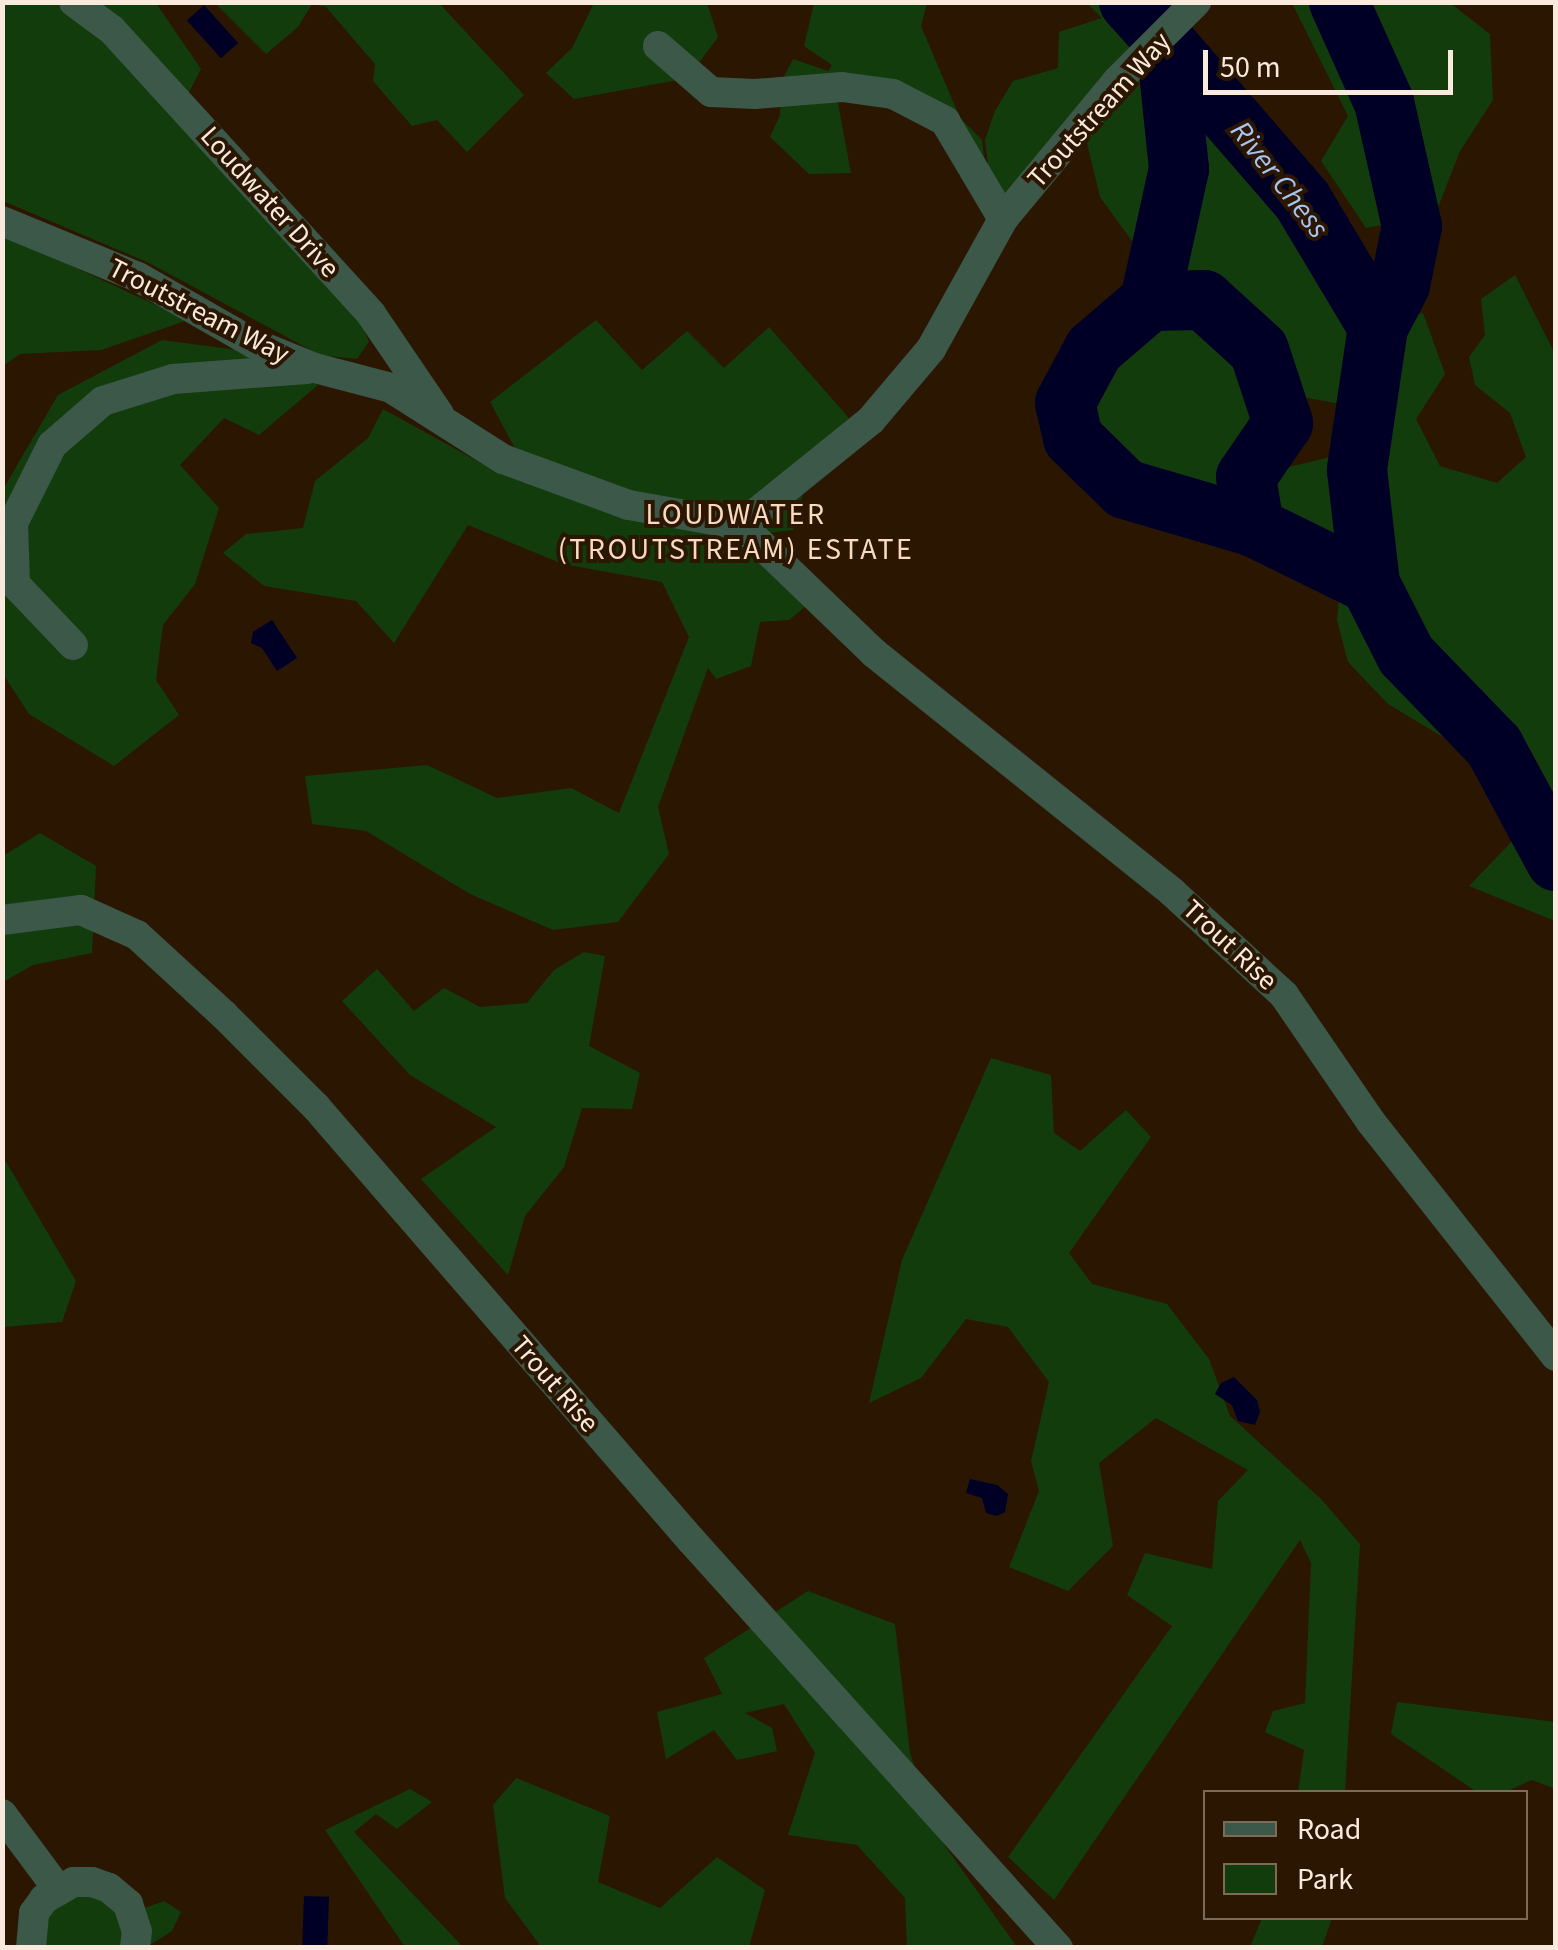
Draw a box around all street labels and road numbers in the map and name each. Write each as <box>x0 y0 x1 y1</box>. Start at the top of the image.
street label: Troutstream Way <box>1020 25 1178 195</box>
street label: Loudwater Drive <box>193 120 347 284</box>
street label: Troutstream Way <box>103 251 295 371</box>
street label: Trout Rise <box>1176 893 1284 997</box>
street label: Trout Rise <box>504 1329 606 1439</box>

